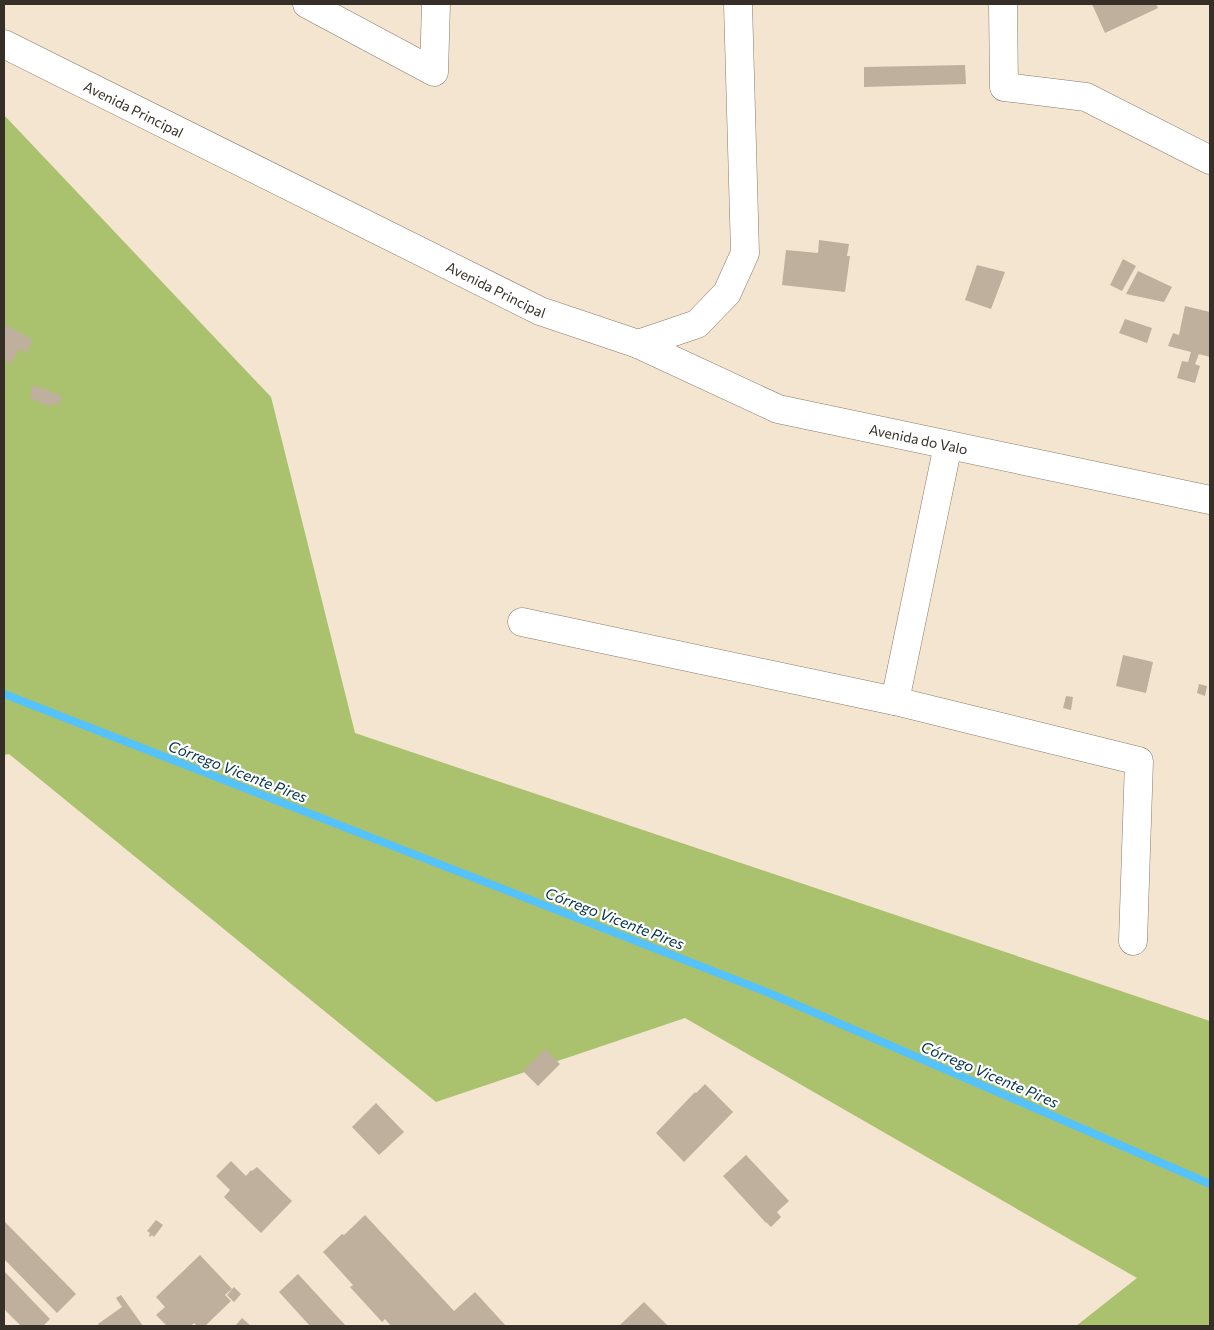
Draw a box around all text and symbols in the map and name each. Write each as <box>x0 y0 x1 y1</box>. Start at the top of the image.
street label: Avenida Principal <box>81 77 186 141</box>
street label: Avenida Principal <box>444 257 548 321</box>
street label: Avenida do Valo <box>868 420 969 457</box>
water label: Córrego Vicente Pires <box>166 736 310 806</box>
water label: Córrego Vicente Pires <box>543 883 687 953</box>
water label: Córrego Vicente Pires <box>919 1037 1061 1111</box>

